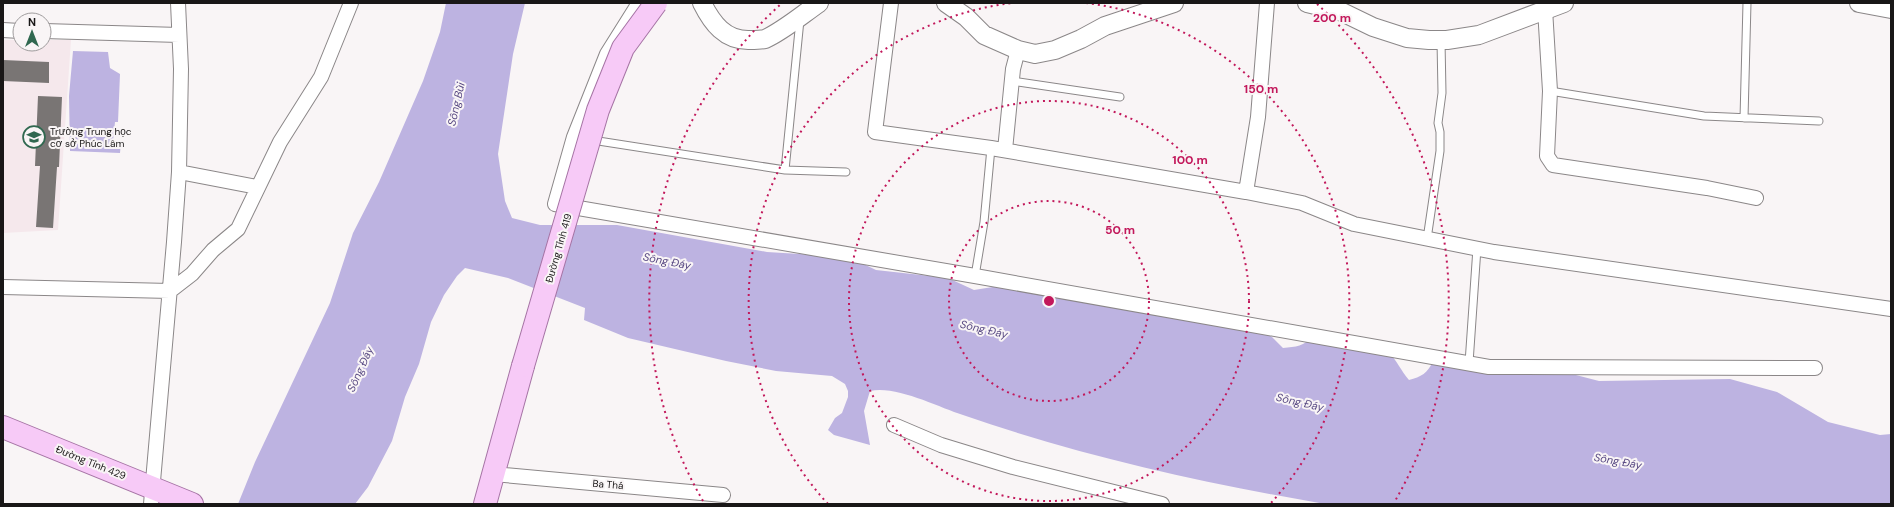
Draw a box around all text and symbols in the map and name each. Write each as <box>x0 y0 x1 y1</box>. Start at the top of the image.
text: 200 m <box>1313 10 1351 26</box>
north arrow <box>12 12 52 52</box>
text: N <box>28 15 36 29</box>
water label: Sông Bùi <box>444 81 468 127</box>
text: 150 m <box>1244 81 1278 97</box>
school or university icon: Trường Trung học cơ sở Phúc Lâm <box>21 124 47 150</box>
place label: Trường Trung học cơ sở Phúc Lâm <box>50 125 132 150</box>
text: 100 m <box>1172 152 1208 168</box>
street label: Đường Tỉnh 419 <box>542 212 575 284</box>
text: 50 m <box>1105 222 1135 238</box>
water label: Sông Đáy <box>642 250 693 273</box>
centre of rings <box>1042 294 1056 308</box>
water label: Sông Đáy <box>959 317 1010 341</box>
water label: Sông Đáy <box>344 343 377 394</box>
water label: Sông Đáy <box>1275 390 1326 414</box>
street label: Đường Tỉnh 429 <box>54 443 128 482</box>
water label: Sông Đáy <box>1593 450 1644 472</box>
street label: Ba Thá <box>592 477 624 492</box>

